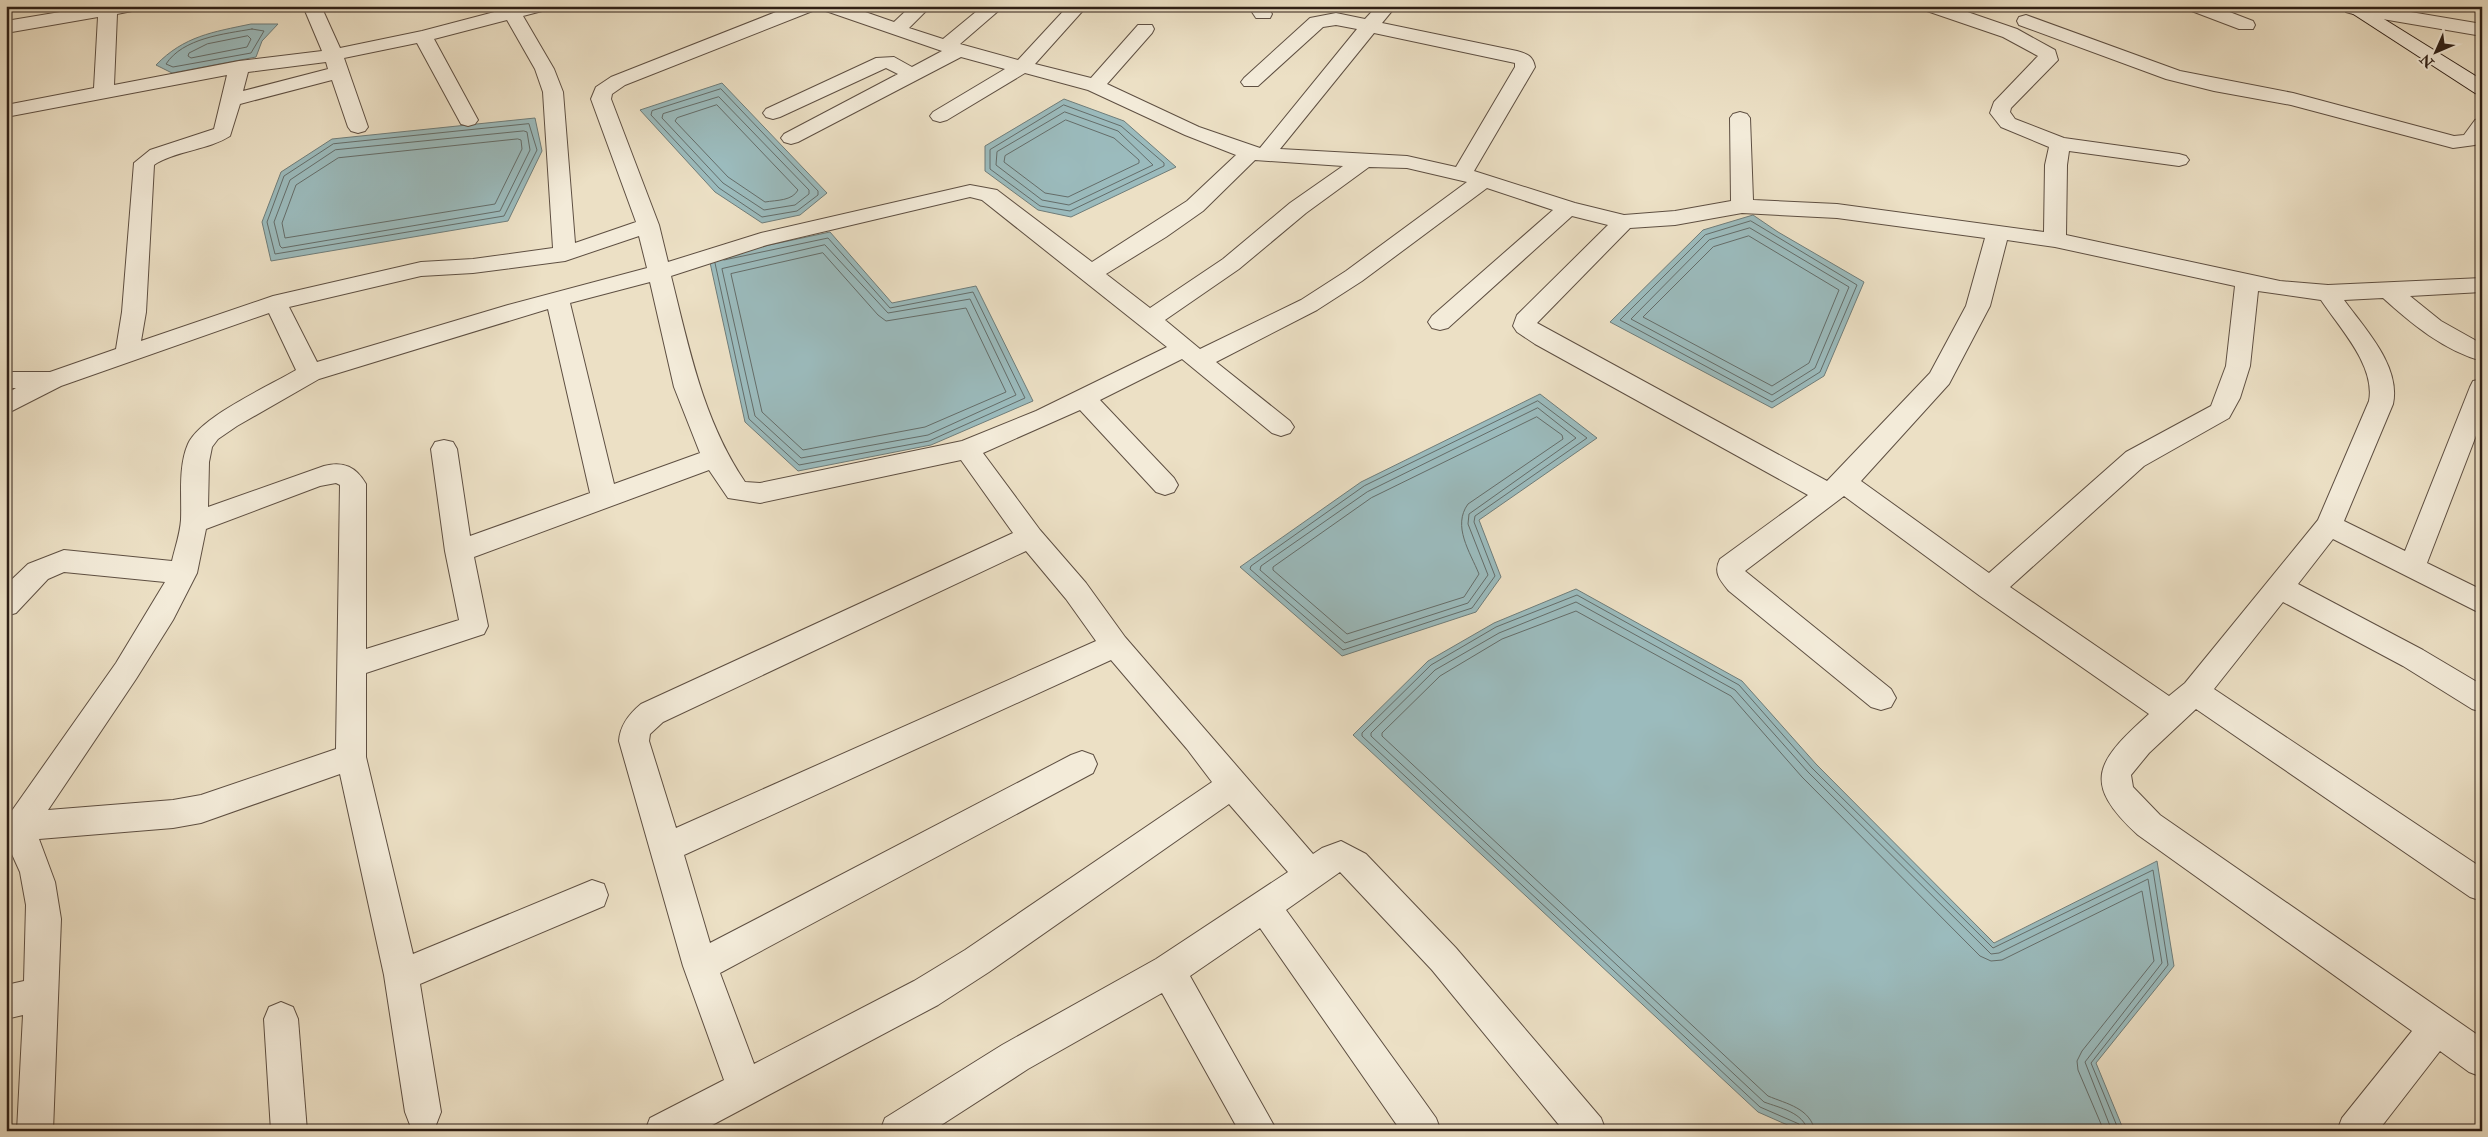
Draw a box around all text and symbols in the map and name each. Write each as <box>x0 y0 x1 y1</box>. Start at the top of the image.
north arrow <box>2410 28 2460 78</box>
text: N <box>2416 50 2438 72</box>

